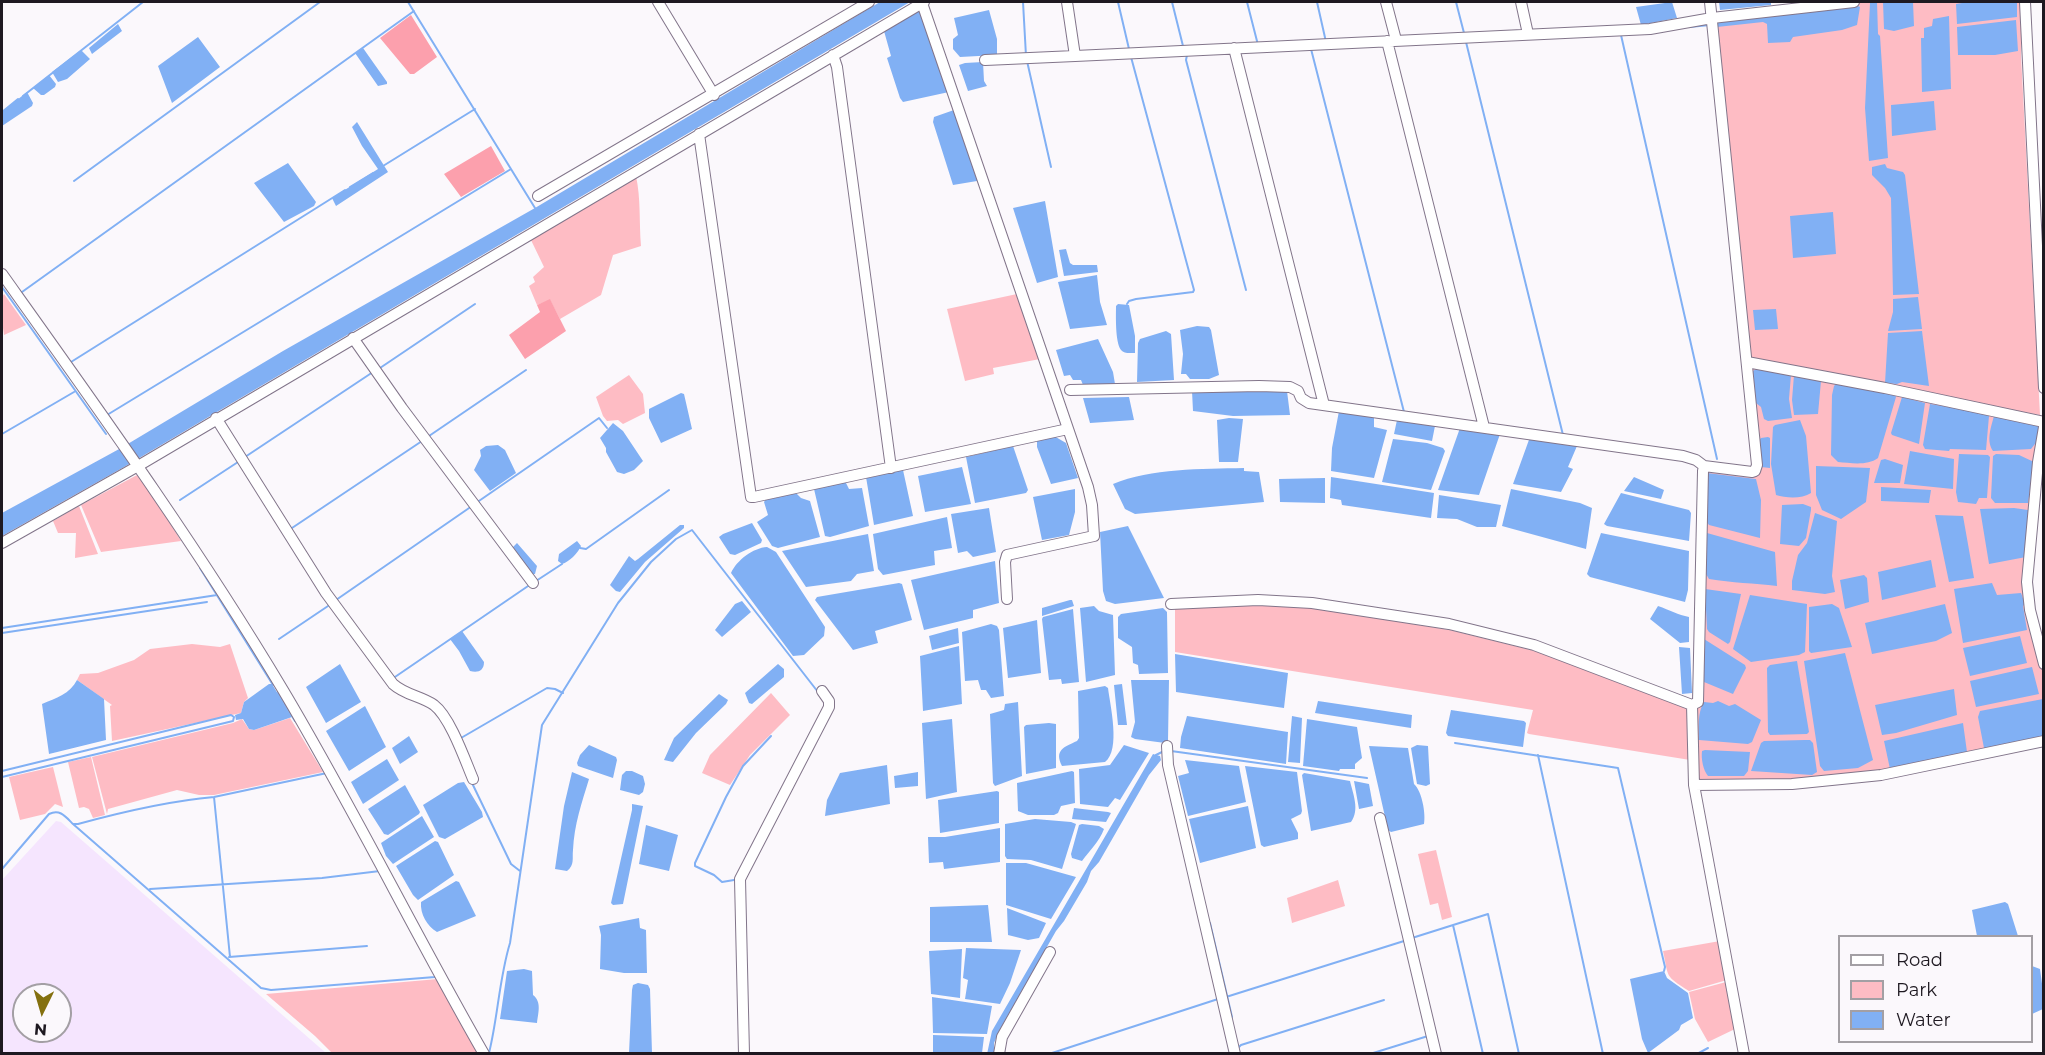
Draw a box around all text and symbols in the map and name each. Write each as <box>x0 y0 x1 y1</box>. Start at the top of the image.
legend <box>1838 935 2033 1043</box>
text: Road <box>1896 949 1943 971</box>
text: Park <box>1896 979 1937 1001</box>
north arrow <box>12 983 72 1043</box>
text: Water <box>1896 1009 1951 1031</box>
text: N <box>33 1019 48 1039</box>

